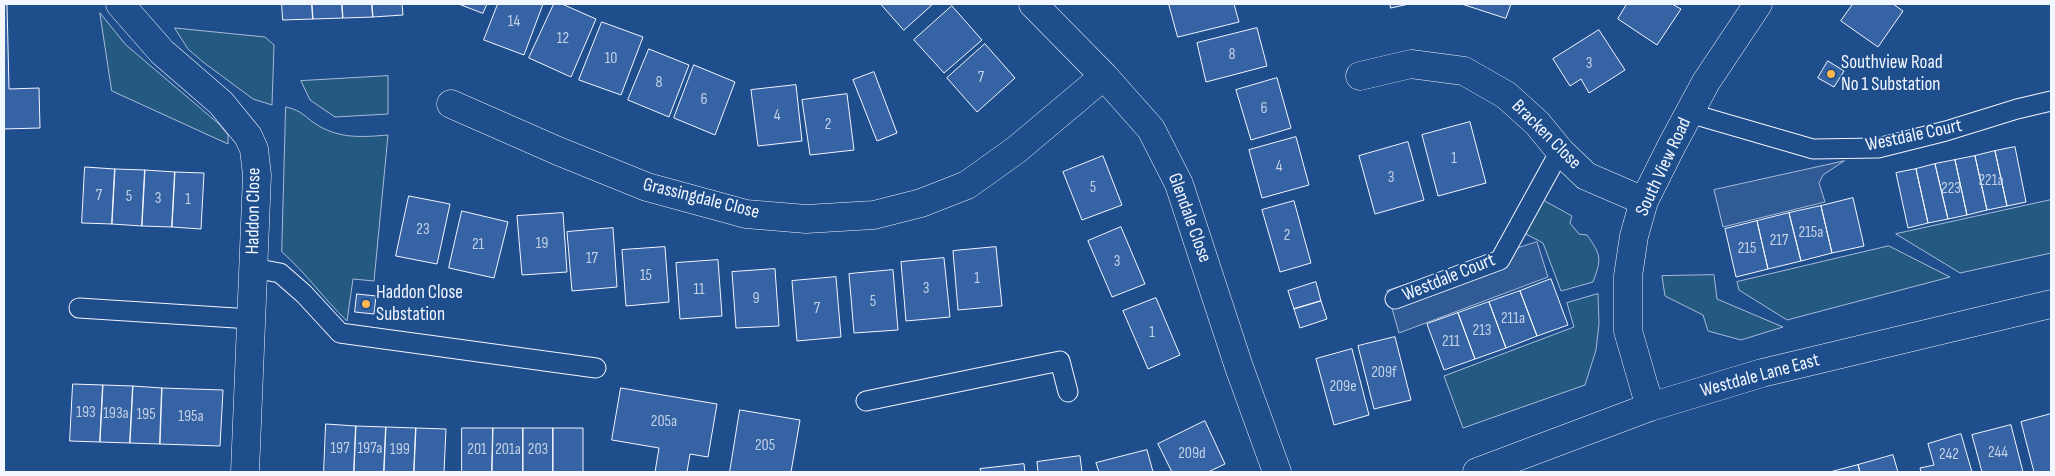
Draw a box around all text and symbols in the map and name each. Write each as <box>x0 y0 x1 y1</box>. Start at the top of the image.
house number: 14 <box>508 12 520 32</box>
house number: 12 <box>557 29 569 49</box>
house number: 8 <box>1228 45 1236 65</box>
house number: 10 <box>605 49 617 69</box>
place label: Southview Road No 1 Substation <box>1841 52 1943 96</box>
house number: 3 <box>1586 54 1592 74</box>
house number: 7 <box>978 68 984 88</box>
marker: Southview Road No 1 Substation <box>1825 68 1837 80</box>
house number: 8 <box>655 73 663 93</box>
house number: 6 <box>700 90 708 110</box>
street label: Bracken Close <box>1506 95 1586 175</box>
house number: 6 <box>1260 99 1268 119</box>
house number: 4 <box>774 106 780 126</box>
street label: South View Road <box>1631 114 1697 220</box>
house number: 2 <box>825 115 831 135</box>
street label: Westdale Court <box>1864 115 1964 157</box>
house number: 1 <box>1451 149 1457 169</box>
house number: 4 <box>1276 157 1282 177</box>
street label: Haddon Close <box>242 167 266 255</box>
house number: 3 <box>1388 168 1394 188</box>
street label: Glendale Close <box>1162 170 1216 266</box>
house number: 221a <box>1978 171 2004 191</box>
street label: Grassingdale Close <box>640 174 762 224</box>
house number: 5 <box>1090 178 1096 198</box>
house number: 223 <box>1941 179 1961 199</box>
house number: 7 <box>96 186 102 206</box>
house number: 5 <box>126 187 132 207</box>
house number: 3 <box>155 189 161 209</box>
house number: 1 <box>185 190 191 210</box>
house number: 23 <box>416 220 430 240</box>
house number: 215a <box>1799 223 1823 243</box>
house number: 2 <box>1284 226 1290 246</box>
house number: 217 <box>1770 231 1788 251</box>
house number: 19 <box>536 234 548 254</box>
house number: 21 <box>472 235 484 255</box>
house number: 215 <box>1738 239 1756 259</box>
house number: 17 <box>586 249 598 269</box>
street label: Westdale Court <box>1399 249 1499 307</box>
house number: 3 <box>1114 252 1120 272</box>
house number: 15 <box>640 266 652 286</box>
house number: 1 <box>974 269 980 289</box>
house number: 3 <box>923 279 929 299</box>
house number: 11 <box>693 280 705 300</box>
place label: Haddon Close Substation <box>376 282 463 326</box>
house number: 9 <box>752 289 760 309</box>
house number: 5 <box>870 292 876 312</box>
marker: Haddon Close Substation <box>360 298 372 310</box>
house number: 7 <box>814 299 820 319</box>
house number: 211a <box>1501 309 1525 329</box>
house number: 213 <box>1473 321 1491 341</box>
house number: 1 <box>1149 323 1155 343</box>
house number: 211 <box>1442 332 1460 352</box>
street label: Westdale Lane East <box>1698 349 1822 403</box>
house number: 209f <box>1371 363 1397 383</box>
house number: 209e <box>1329 377 1357 397</box>
house number: 193 <box>76 403 96 423</box>
house number: 193a <box>103 404 129 424</box>
house number: 195 <box>136 405 156 425</box>
house number: 195a <box>178 407 204 427</box>
house number: 205a <box>651 412 677 432</box>
house number: 205 <box>755 436 775 456</box>
house number: 197 <box>330 439 350 459</box>
house number: 197a <box>357 439 383 459</box>
house number: 199 <box>390 440 410 460</box>
house number: 201 <box>467 440 487 460</box>
house number: 201a <box>495 440 521 460</box>
house number: 203 <box>528 440 548 460</box>
house number: 244 <box>1988 443 2008 463</box>
house number: 209d <box>1178 444 1206 464</box>
house number: 242 <box>1939 445 1959 465</box>

